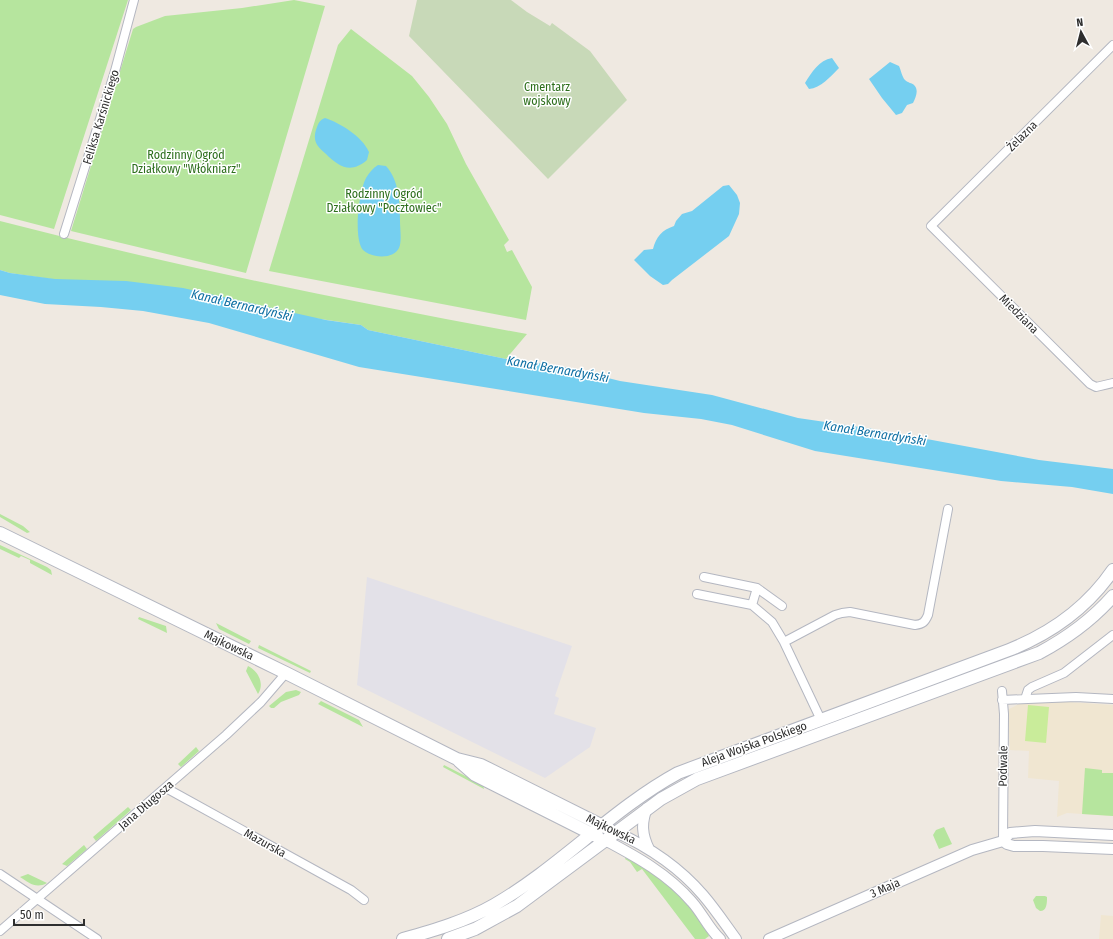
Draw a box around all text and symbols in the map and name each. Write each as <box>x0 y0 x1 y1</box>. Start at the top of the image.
north arrow <box>1061 12 1101 52</box>
text: N <box>1076 16 1084 29</box>
street label: Feliksa Karśnickiego <box>80 68 122 166</box>
park label: Cmentarz wojskowy <box>523 80 571 108</box>
street label: Żelazna <box>1003 117 1040 154</box>
park label: Rodzinny Ogród Działkowy "Włókniarz" <box>131 148 241 176</box>
park label: Rodzinny Ogród Działkowy "Pocztowiec" <box>327 187 441 215</box>
water label: Kanał Bernardyński <box>190 286 295 324</box>
street label: Miedziana <box>996 291 1042 337</box>
water label: Kanał Bernardyński <box>506 353 611 386</box>
water label: Kanał Bernardyński <box>823 417 928 449</box>
street label: Majkowska <box>202 627 256 663</box>
street label: Aleja Wojska Polskiego <box>699 718 809 770</box>
street label: Podwale <box>996 745 1010 787</box>
street label: Jana Długosza <box>116 777 176 833</box>
street label: Majkowska <box>584 811 638 847</box>
street label: Mazurska <box>242 826 289 860</box>
street label: 3 Maja <box>868 875 902 901</box>
scale bar <box>14 901 84 927</box>
text: 50 m <box>20 908 44 922</box>

